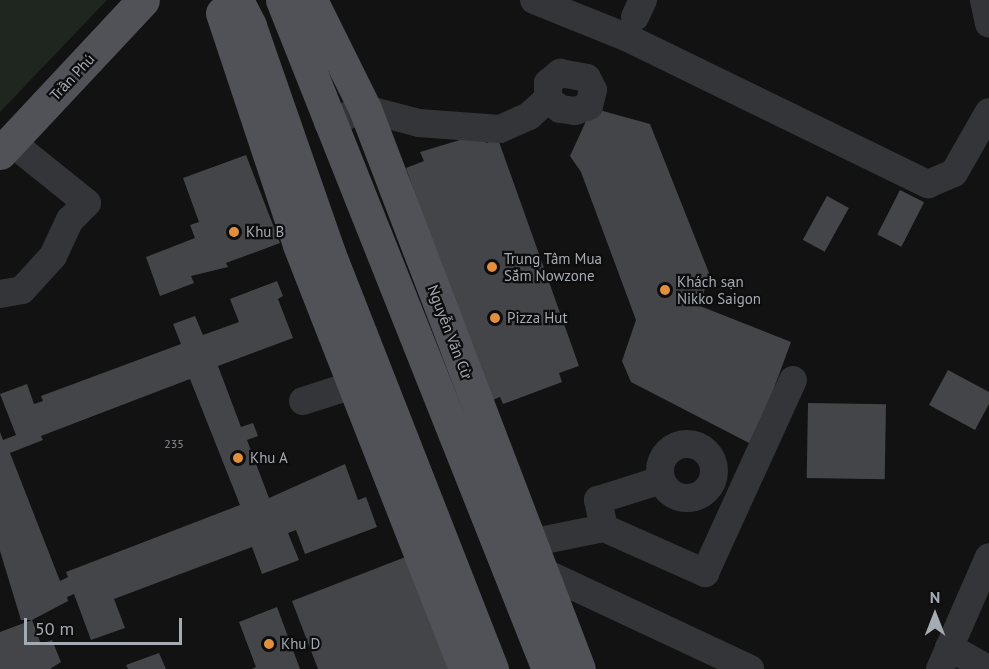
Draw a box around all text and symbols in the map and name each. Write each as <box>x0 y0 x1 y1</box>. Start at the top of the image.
street label: Trần Phú <box>46 50 98 104</box>
place label: Khu B <box>246 223 284 241</box>
marker: Khu B <box>227 225 241 239</box>
place label: Trung Tâm Mua Sắm Nowzone <box>504 249 602 284</box>
marker: Trung Tâm Mua Sắm Nowzone <box>485 260 499 274</box>
place label: Khách sạn Nikko Saigon <box>677 272 761 307</box>
street label: Nguyễn Văn Cừ <box>424 282 476 382</box>
marker: Khách sạn Nikko Saigon <box>658 283 672 297</box>
place label: Pizza Hut <box>507 309 568 327</box>
marker: Pizza Hut <box>488 311 502 325</box>
house number: 235 <box>164 437 184 451</box>
place label: Khu A <box>250 449 288 467</box>
marker: Khu A <box>231 451 245 465</box>
north arrow <box>905 585 965 645</box>
text: N <box>930 587 940 607</box>
scale bar <box>27 606 184 644</box>
text: 50 m <box>35 617 74 640</box>
place label: Khu D <box>281 635 320 653</box>
marker: Khu D <box>262 637 276 651</box>

